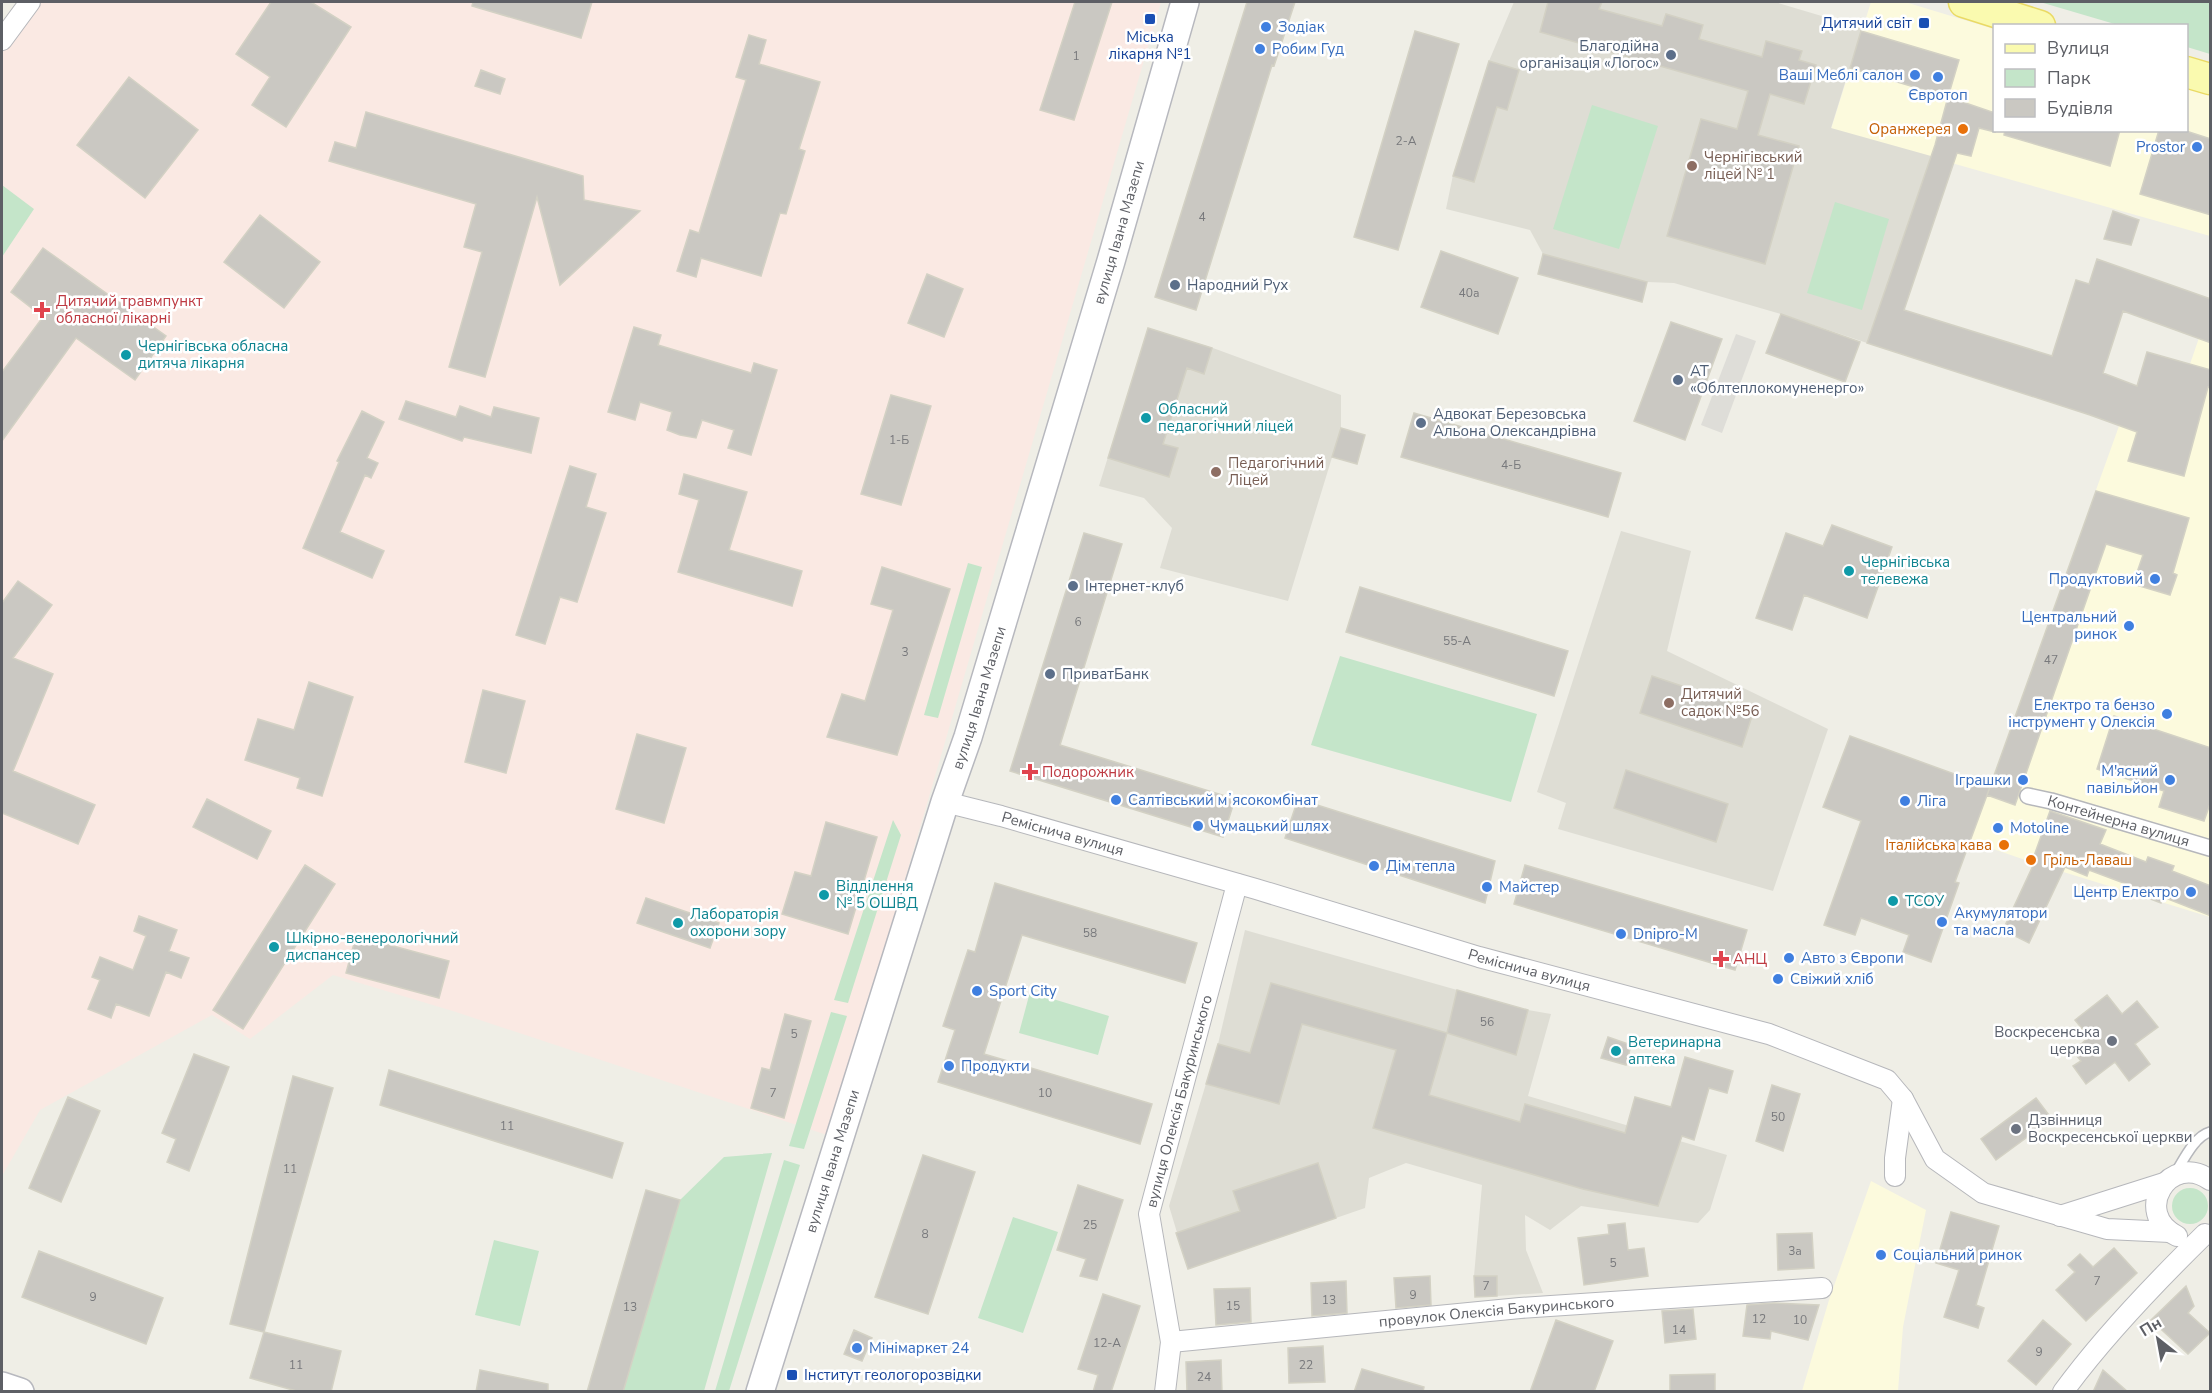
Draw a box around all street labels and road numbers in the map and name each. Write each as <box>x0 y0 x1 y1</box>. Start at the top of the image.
street label: вулиця Івана Мазепи <box>1089 158 1149 307</box>
street label: вулиця Івана Мазепи <box>947 624 1011 772</box>
street label: Контейнерна вулиця <box>2045 791 2192 851</box>
street label: Реміснича вулиця <box>999 807 1126 861</box>
street label: Реміснича вулиця <box>1465 944 1593 996</box>
street label: вулиця Олексія Бакуринського <box>1141 993 1217 1210</box>
street label: вулиця Івана Мазепи <box>801 1087 864 1235</box>
street label: провулок Олексія Бакуринського <box>1378 1292 1615 1332</box>

